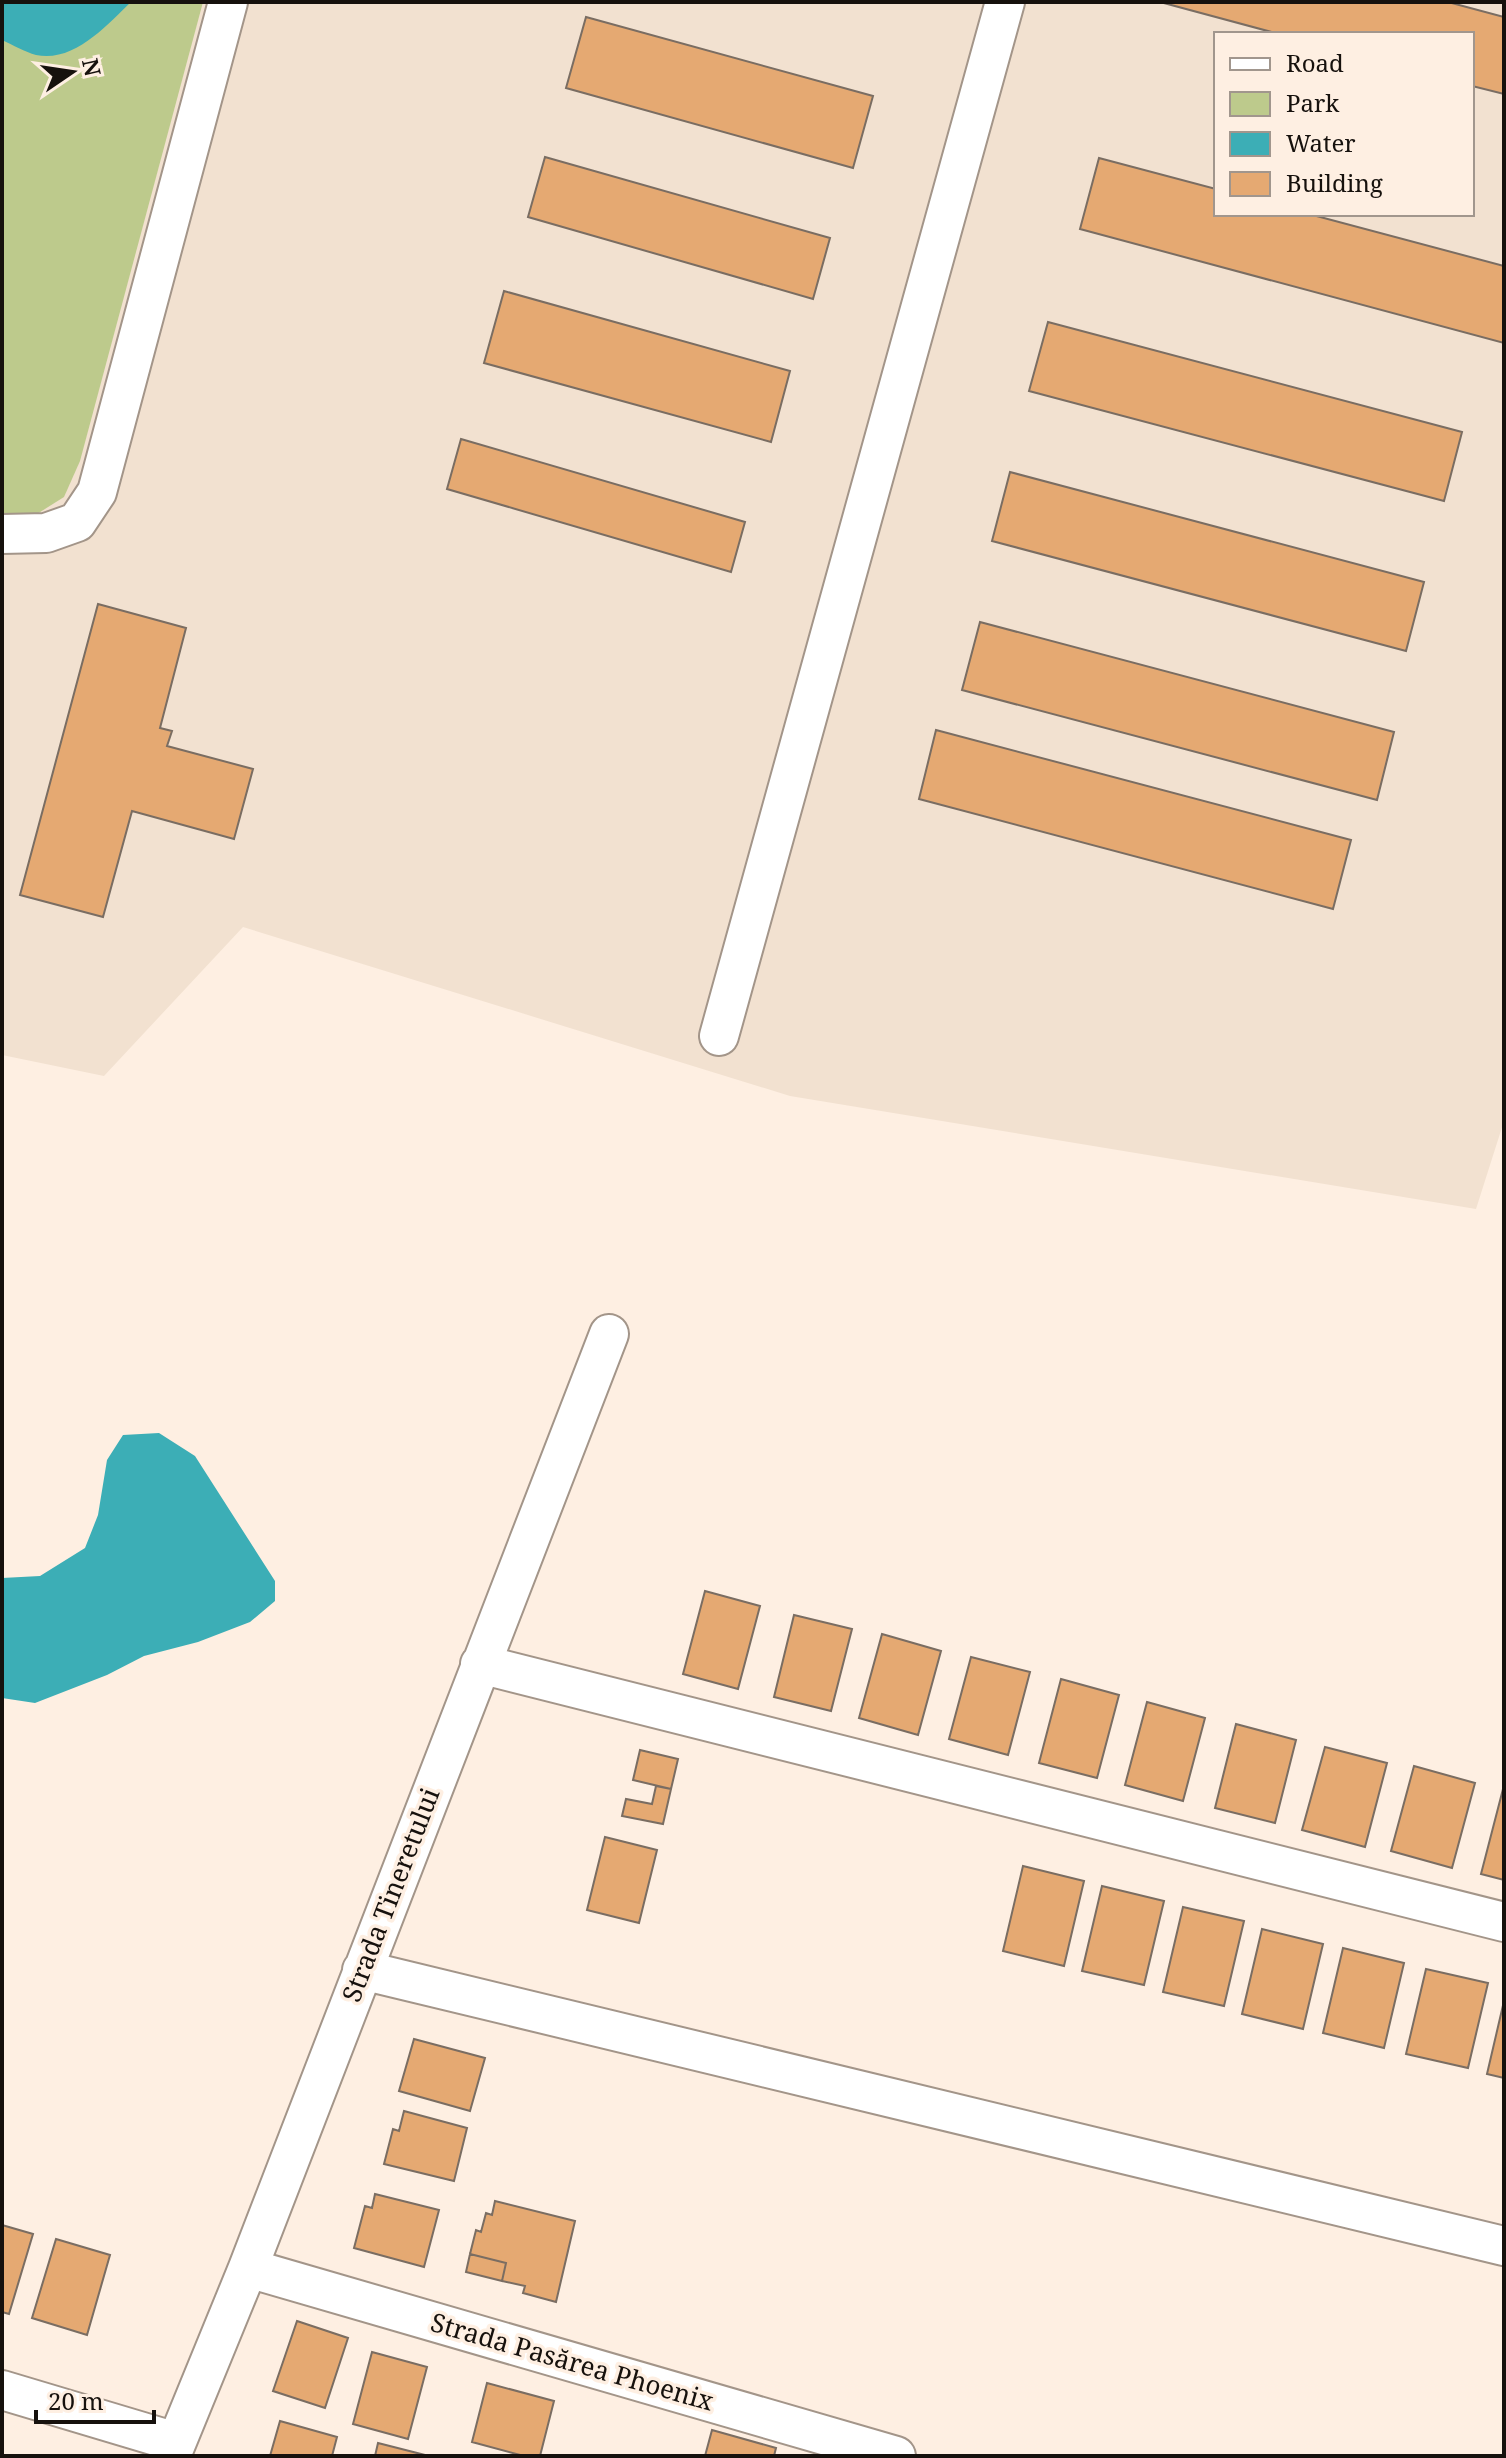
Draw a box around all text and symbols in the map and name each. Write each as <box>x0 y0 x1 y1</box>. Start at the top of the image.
north arrow <box>32 32 112 112</box>
legend <box>1214 32 1474 216</box>
text: Road <box>1286 46 1344 79</box>
text: N <box>76 55 109 79</box>
text: Park <box>1286 86 1340 119</box>
text: Water <box>1286 126 1356 159</box>
text: Building <box>1286 166 1383 199</box>
street label: Strada Tineretului <box>333 1782 447 2007</box>
street label: Strada Pasărea Phoenix <box>427 2303 718 2419</box>
scale bar <box>36 2374 154 2424</box>
text: 20 m <box>48 2384 104 2417</box>

